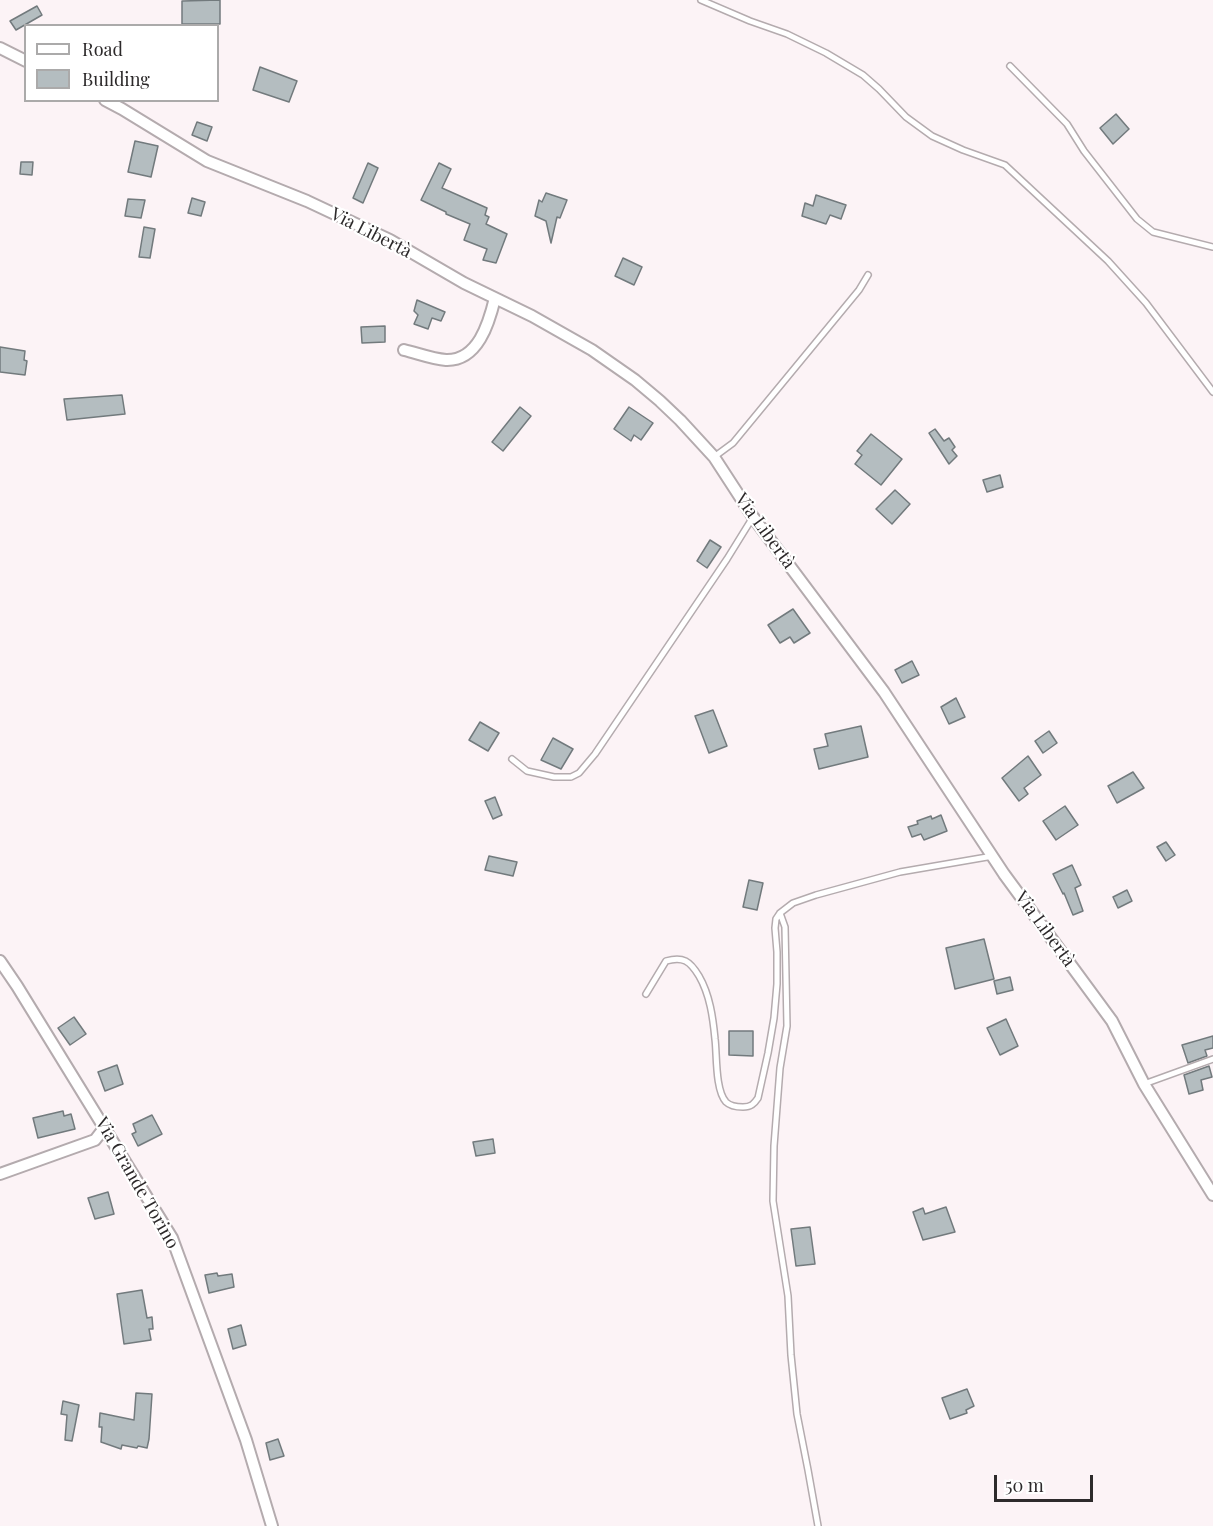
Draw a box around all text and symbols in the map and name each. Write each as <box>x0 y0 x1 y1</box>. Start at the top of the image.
legend <box>24 24 219 102</box>
text: Road <box>82 37 123 61</box>
text: Building <box>82 67 150 91</box>
street label: Via Libertà <box>327 203 415 263</box>
street label: Via Libertà <box>730 489 800 573</box>
street label: Via Libertà <box>1010 887 1080 971</box>
street label: Via Grande Torino <box>91 1113 183 1253</box>
scale bar <box>997 1463 1096 1501</box>
text: 50 m <box>1005 1473 1044 1497</box>

